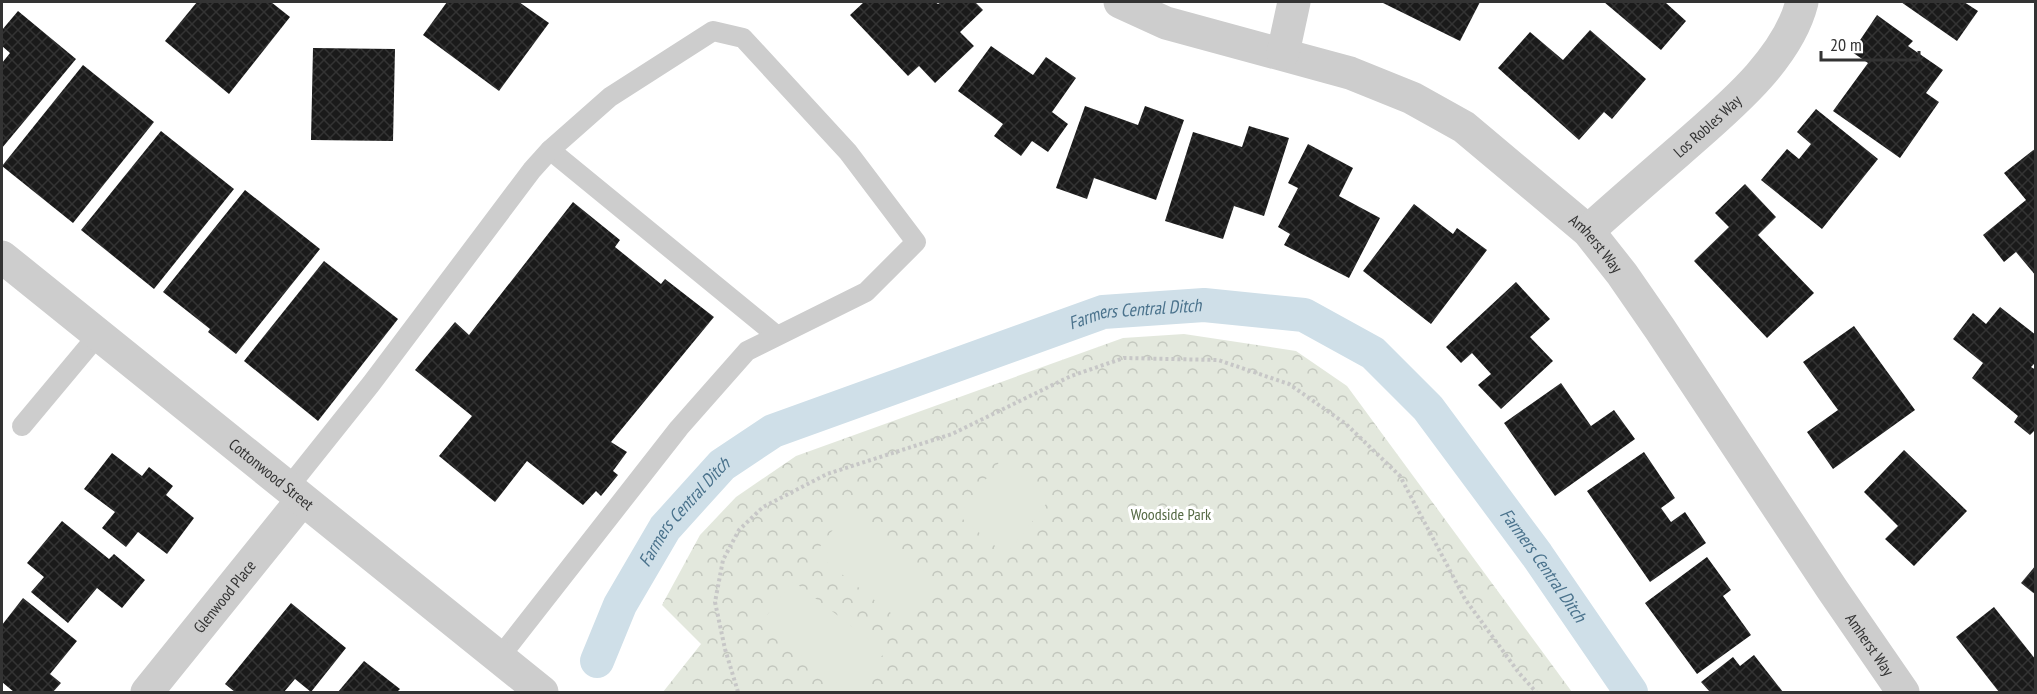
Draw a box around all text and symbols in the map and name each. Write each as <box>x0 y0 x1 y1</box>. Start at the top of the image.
scale bar <box>1821 24 1918 62</box>
text: 20 m <box>1830 33 1862 56</box>
street label: Los Robles Way <box>1669 90 1745 161</box>
street label: Amherst Way <box>1565 210 1627 277</box>
water label: Farmers Central Ditch <box>1065 293 1203 335</box>
street label: Cottonwood Street <box>225 434 318 515</box>
water label: Farmers Central Ditch <box>633 451 734 571</box>
water label: Farmers Central Ditch <box>1495 503 1592 627</box>
park label: Woodside Park <box>1131 504 1212 524</box>
street label: Glenwood Place <box>189 556 260 637</box>
street label: Amherst Way <box>1842 609 1899 679</box>

